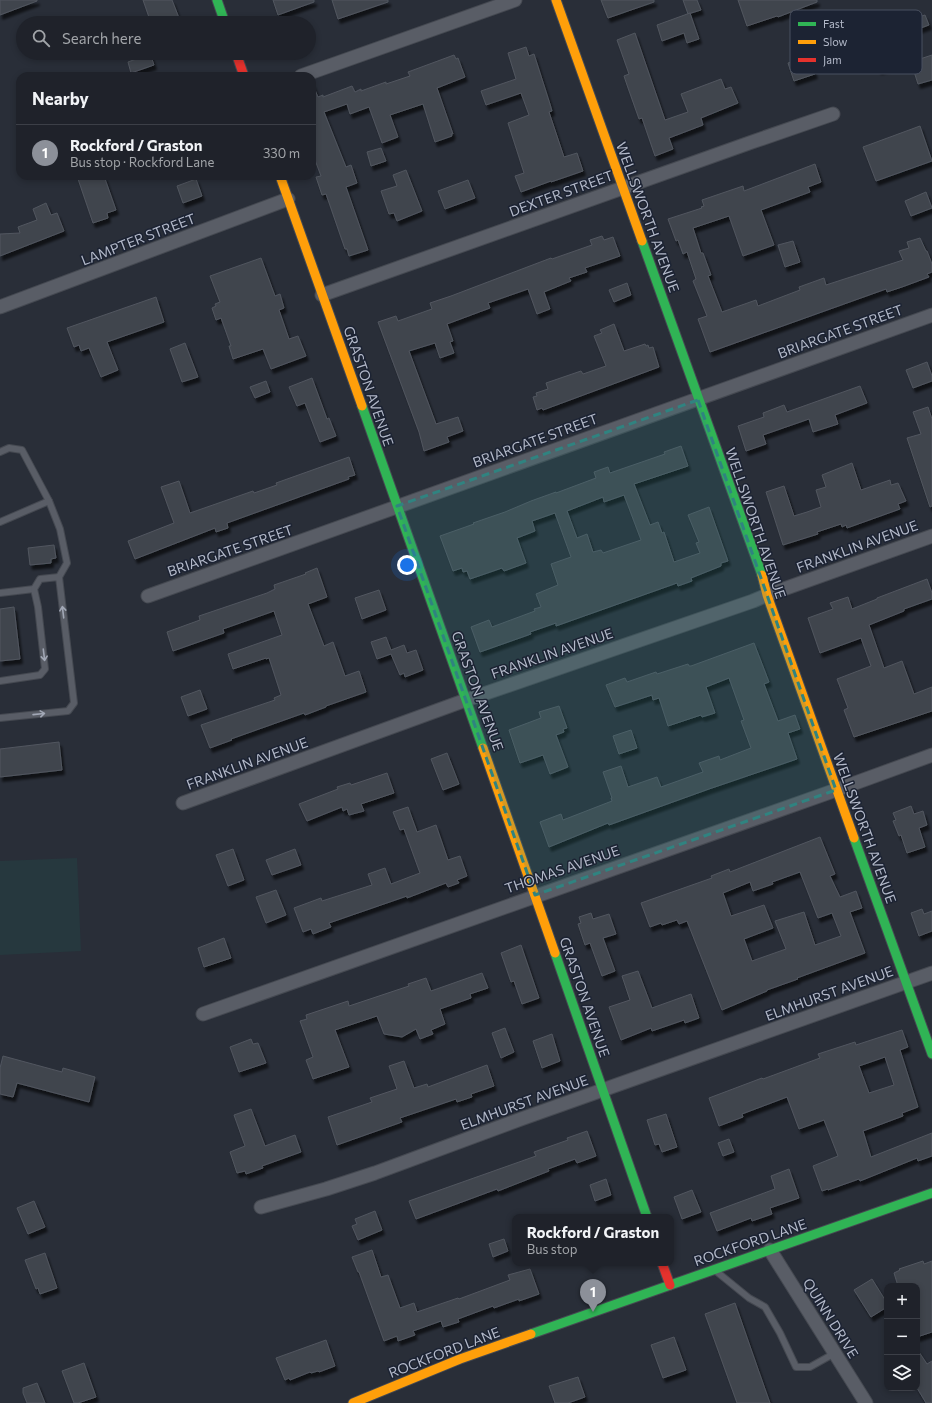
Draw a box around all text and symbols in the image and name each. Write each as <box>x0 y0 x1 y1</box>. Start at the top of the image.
legend <box>790 10 922 74</box>
search box <box>16 16 316 60</box>
text: Fast <box>823 17 845 30</box>
icon: search <box>30 27 52 49</box>
text: Search here <box>62 29 141 47</box>
text: Slow <box>823 35 848 48</box>
text: Jam <box>823 53 842 67</box>
text: Nearby <box>32 88 89 109</box>
text: Rockford / Graston <box>70 136 203 154</box>
street label: WELLSWORTH AVENUE <box>613 139 683 295</box>
text: 1 <box>42 145 48 161</box>
text: 330 m <box>263 145 300 161</box>
text: Bus stop · Rockford Lane <box>70 154 214 170</box>
street label: DEXTER STREET <box>507 166 615 220</box>
street label: LAMPTER STREET <box>78 209 198 269</box>
street label: BRIARGATE STREET <box>775 300 905 362</box>
street label: GRASTON AVENUE <box>340 324 398 448</box>
street label: BRIARGATE STREET <box>470 409 600 471</box>
street label: WELLSWORTH AVENUE <box>722 445 790 601</box>
street label: FRANKLIN AVENUE <box>794 516 920 576</box>
street label: BRIARGATE STREET <box>165 521 295 579</box>
your location <box>397 555 417 575</box>
one-way arrow <box>59 606 67 619</box>
street label: FRANKLIN AVENUE <box>489 624 615 682</box>
street label: GRASTON AVENUE <box>448 629 508 753</box>
one-way arrow <box>40 648 47 661</box>
one-way arrow <box>32 710 45 717</box>
street label: FRANKLIN AVENUE <box>184 733 310 793</box>
street label: WELLSWORTH AVENUE <box>830 750 900 906</box>
street label: THOMAS AVENUE <box>502 841 622 897</box>
street label: GRASTON AVENUE <box>556 935 614 1059</box>
street label: ELMHURST AVENUE <box>763 962 895 1024</box>
street label: ELMHURST AVENUE <box>458 1071 590 1133</box>
popup <box>512 1214 674 1266</box>
street label: ROCKFORD LANE <box>691 1215 809 1269</box>
text: Rockford / Graston <box>527 1223 659 1241</box>
text: Bus stop <box>527 1241 577 1257</box>
street label: QUINN DRIVE <box>800 1275 862 1361</box>
pin: 1 <box>580 1279 606 1312</box>
map controls <box>884 1283 920 1391</box>
button: + <box>884 1283 920 1319</box>
button: − <box>884 1319 920 1355</box>
street label: ROCKFORD LANE <box>386 1323 502 1381</box>
button: layers <box>884 1355 920 1391</box>

